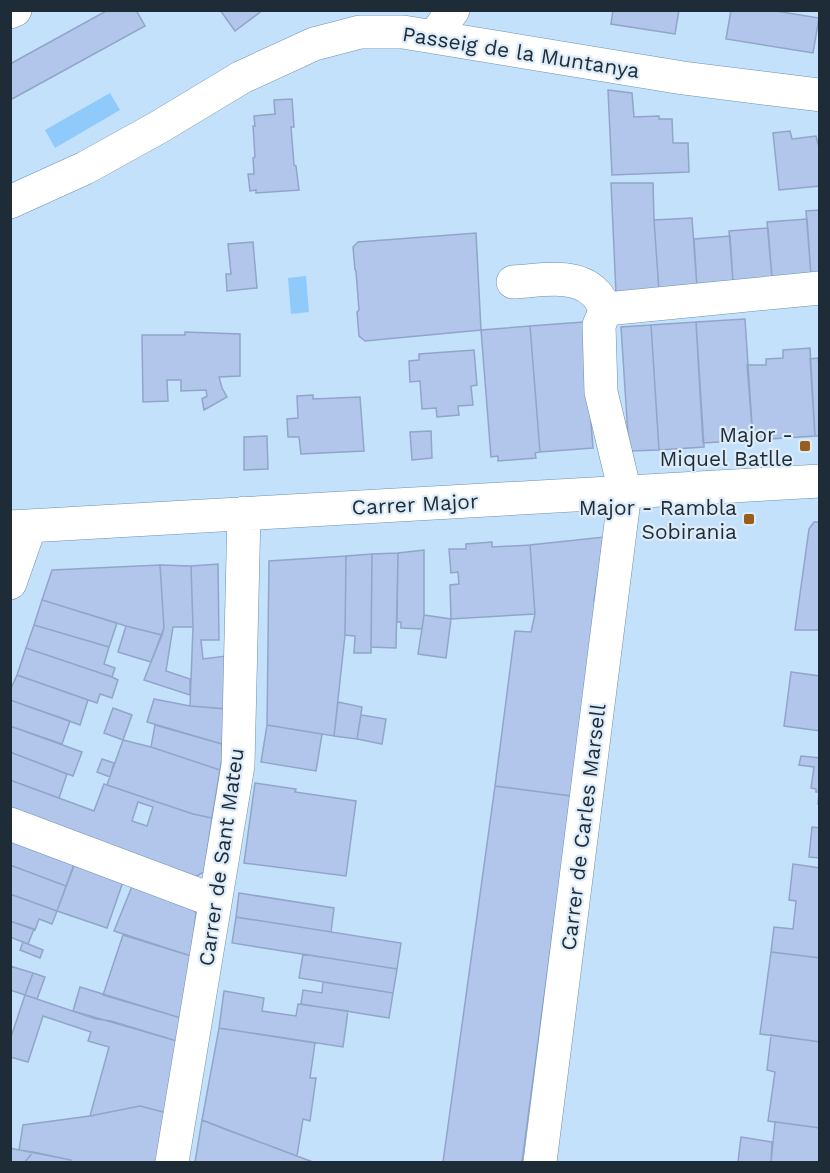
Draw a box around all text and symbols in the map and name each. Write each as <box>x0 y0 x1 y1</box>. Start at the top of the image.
street label: Passeig de la Muntanya <box>401 21 641 83</box>
place label: Major - Miquel Batlle <box>659 422 793 471</box>
marker: Major - Miquel Batlle <box>798 439 812 453</box>
street label: Carrer Major <box>351 488 479 520</box>
place label: Major - Rambla Sobirania <box>579 495 737 544</box>
marker: Major - Rambla Sobirania <box>742 512 756 526</box>
street label: Carrer de Carles Marsell <box>555 702 611 952</box>
street label: Carrer de Sant Mateu <box>193 746 249 968</box>

